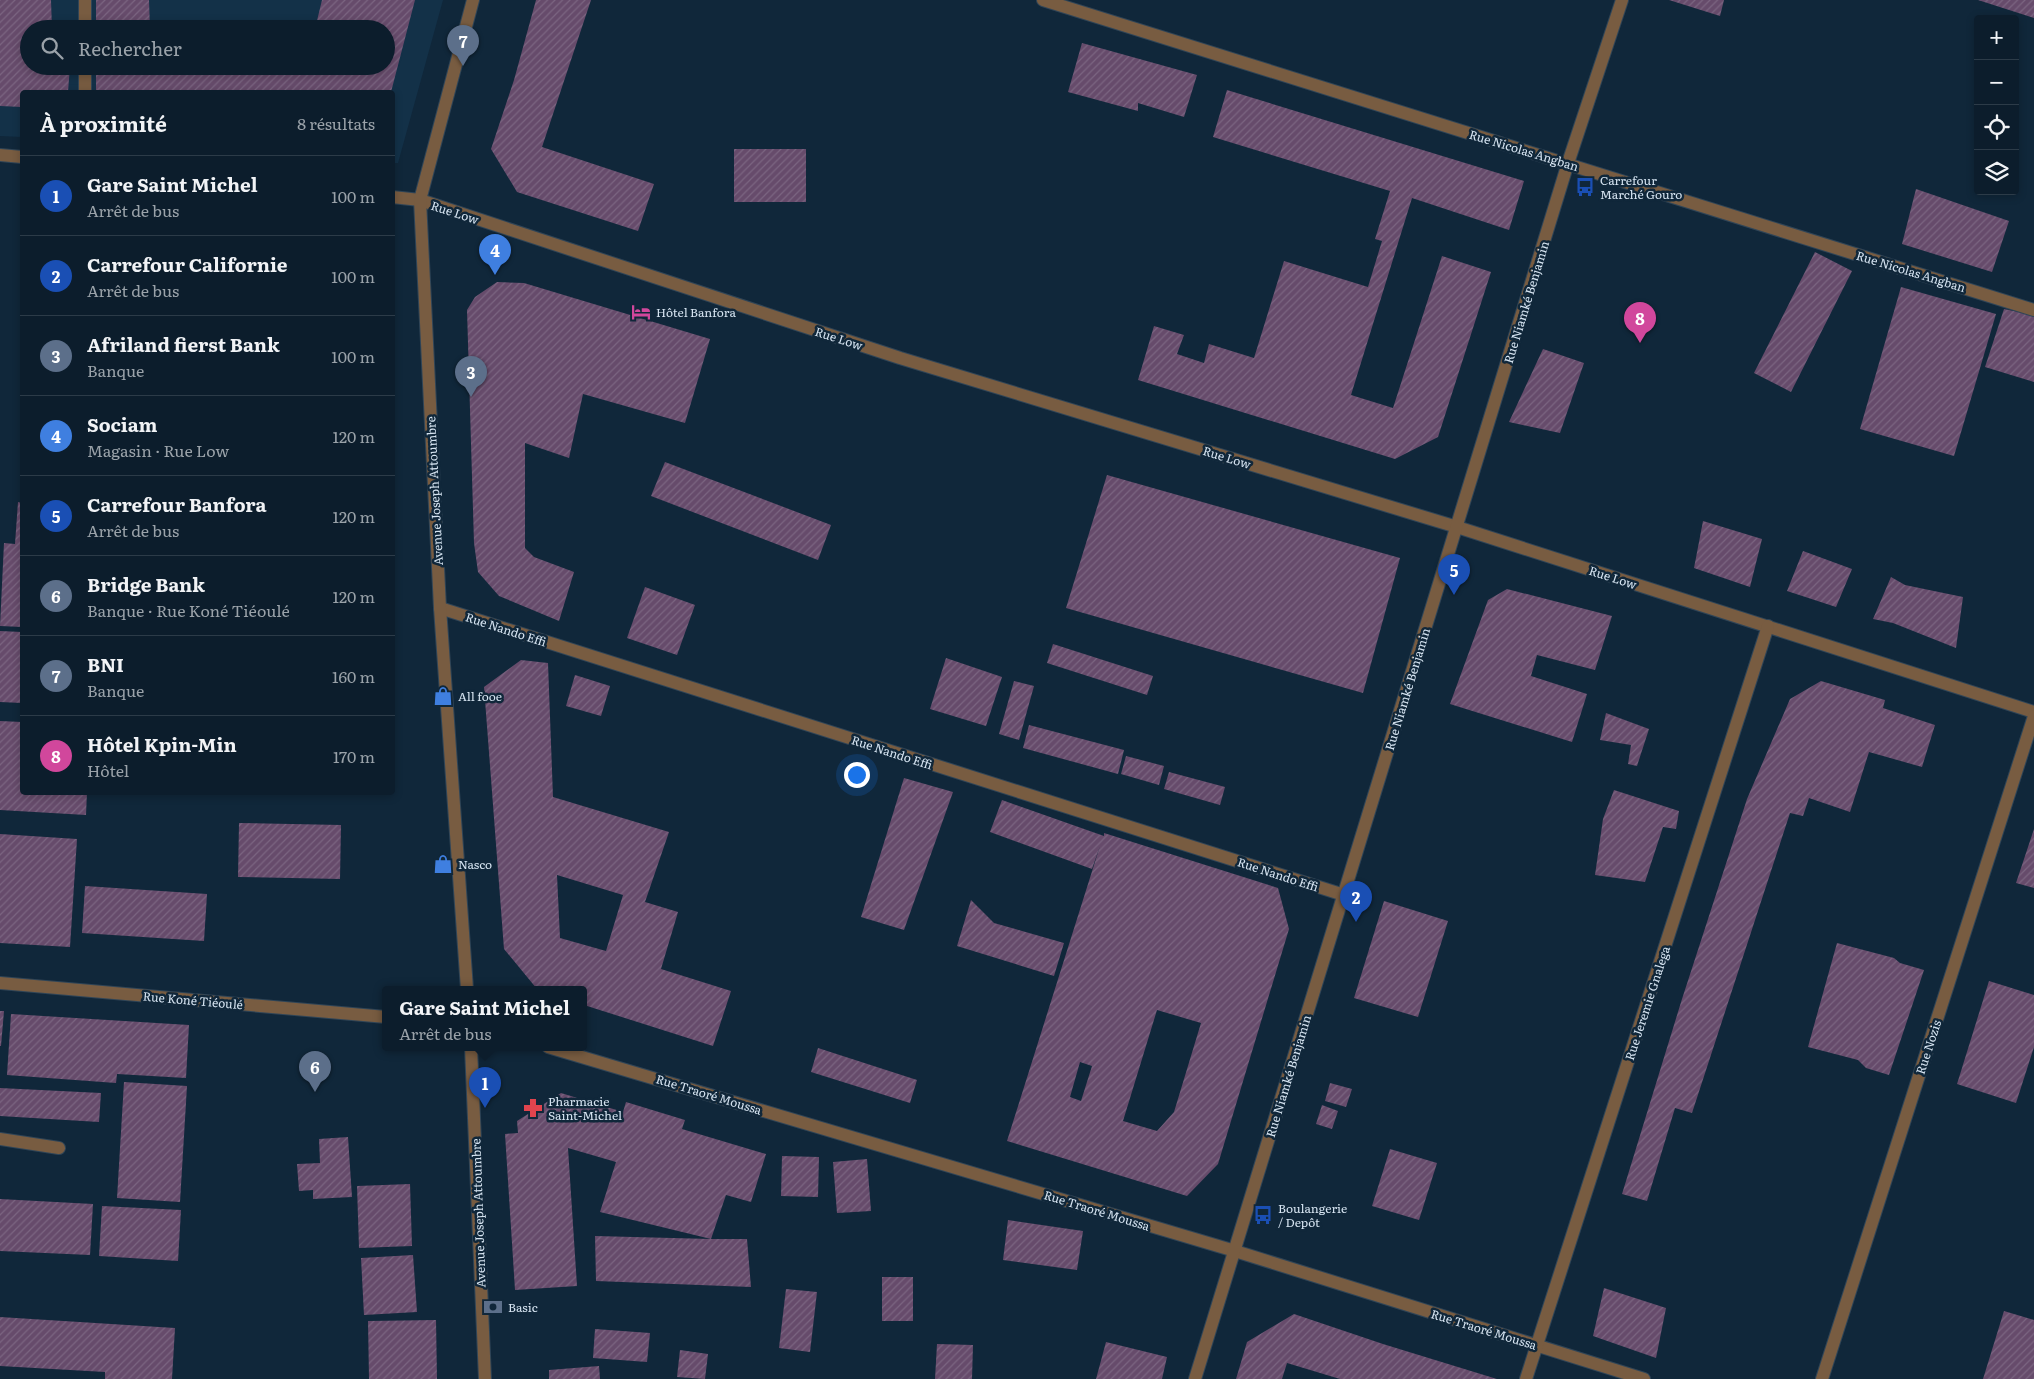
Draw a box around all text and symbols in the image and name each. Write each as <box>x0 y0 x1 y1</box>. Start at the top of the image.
map controls <box>1974 15 2019 195</box>
button: + <box>1974 15 2019 60</box>
search box <box>20 20 395 75</box>
pin: 7 <box>447 25 479 66</box>
icon: search <box>38 34 66 62</box>
text: Rechercher <box>78 34 182 62</box>
button: − <box>1974 60 2019 105</box>
button: locate <box>1974 105 2019 150</box>
text: À proximité <box>40 107 167 138</box>
text: 8 résultats <box>297 111 375 135</box>
street label: Rue Nicolas Angban <box>1467 125 1581 175</box>
button: layers <box>1974 150 2019 195</box>
text: Gare Saint Michel <box>87 170 258 198</box>
place label: Carrefour Marché Gouro <box>1600 171 1682 203</box>
bus stop icon: Carrefour Marché Gouro <box>1574 176 1596 198</box>
text: 1 <box>53 184 59 208</box>
text: 100 m <box>331 184 375 208</box>
street label: Rue Low <box>429 196 482 228</box>
text: Arrêt de bus <box>87 198 179 222</box>
pin: 4 <box>479 234 511 275</box>
street label: Rue Niamké Benjamin <box>1499 239 1553 365</box>
street label: Rue Nicolas Angban <box>1854 246 1968 296</box>
text: Carrefour Californie <box>87 250 288 278</box>
text: 2 <box>52 264 60 288</box>
text: 100 m <box>331 264 375 288</box>
text: Arrêt de bus <box>87 278 179 302</box>
hotel icon: Hôtel Banfora <box>630 301 652 323</box>
pin: 8 <box>1624 302 1656 343</box>
place label: Hôtel Banfora <box>656 303 736 321</box>
street label: Rue Low <box>813 322 866 354</box>
text: Afriland fierst Bank <box>87 330 280 358</box>
text: 3 <box>52 344 60 368</box>
text: 100 m <box>331 344 375 368</box>
pin: 3 <box>455 356 487 397</box>
text: Banque <box>87 358 144 382</box>
text: Sociam <box>87 410 157 438</box>
street label: Avenue Joseph Attoumbre <box>421 416 447 566</box>
text: 4 <box>51 424 61 448</box>
text: 120 m <box>332 424 375 448</box>
text: Magasin · Rue Low <box>87 438 229 462</box>
street label: Rue Low <box>1201 441 1254 473</box>
text: Carrefour Banfora <box>87 490 267 518</box>
text: 5 <box>52 504 60 528</box>
text: 120 m <box>332 504 375 528</box>
text: Arrêt de bus <box>87 518 179 542</box>
pin: 5 <box>1438 554 1470 595</box>
street label: Rue Low <box>1587 561 1640 593</box>
text: Bridge Bank <box>87 570 205 598</box>
text: 6 <box>51 584 61 608</box>
text: 120 m <box>332 584 375 608</box>
text: Banque · Rue Koné Tiéoulé <box>87 598 290 622</box>
street label: Rue Nando Effi <box>463 607 549 651</box>
street label: Rue Niamké Benjamin <box>1380 626 1434 752</box>
text: BNI <box>87 650 124 678</box>
text: 7 <box>52 664 60 688</box>
text: 160 m <box>332 664 375 688</box>
text: Banque <box>87 678 144 702</box>
shop icon: All fooe <box>432 685 454 707</box>
place label: All fooe <box>458 687 502 705</box>
text: Hôtel Kpin-Min <box>87 730 237 758</box>
street label: Rue Nando Effi <box>849 730 935 774</box>
text: 8 <box>51 744 61 768</box>
text: 170 m <box>333 744 375 768</box>
text: Hôtel <box>87 758 129 782</box>
your location <box>844 762 870 788</box>
street label: Rue Nando Effi <box>1235 852 1321 896</box>
shop icon: Nasco <box>432 853 454 875</box>
place label: Nasco <box>458 855 492 873</box>
pin: 2 <box>1340 881 1372 922</box>
street label: Rue Jeremie Gnalega <box>1620 943 1674 1062</box>
popup <box>382 986 587 1051</box>
street label: Rue Koné Tiéoulé <box>142 987 244 1013</box>
text: Gare Saint Michel <box>399 993 570 1021</box>
street label: Rue Niamké Benjamin <box>1261 1013 1315 1139</box>
street label: Rue Nozis <box>1911 1017 1945 1076</box>
text: Arrêt de bus <box>399 1021 492 1045</box>
pin: 6 <box>299 1051 331 1092</box>
pin: 1 <box>469 1067 501 1108</box>
street label: Rue Traoré Moussa <box>654 1069 765 1119</box>
place label: Pharmacie Saint-Michel <box>548 1092 622 1124</box>
pharmacy icon: Pharmacie Saint-Michel <box>522 1097 544 1119</box>
street label: Avenue Joseph Attoumbre <box>466 1138 490 1288</box>
street label: Rue Traoré Moussa <box>1042 1185 1153 1235</box>
place label: Boulangerie / Depôt <box>1278 1199 1347 1231</box>
bus stop icon: Boulangerie / Depôt <box>1252 1204 1274 1226</box>
bank icon: Basic <box>482 1296 504 1318</box>
place label: Basic <box>508 1298 538 1316</box>
street label: Rue Traoré Moussa <box>1429 1304 1540 1354</box>

